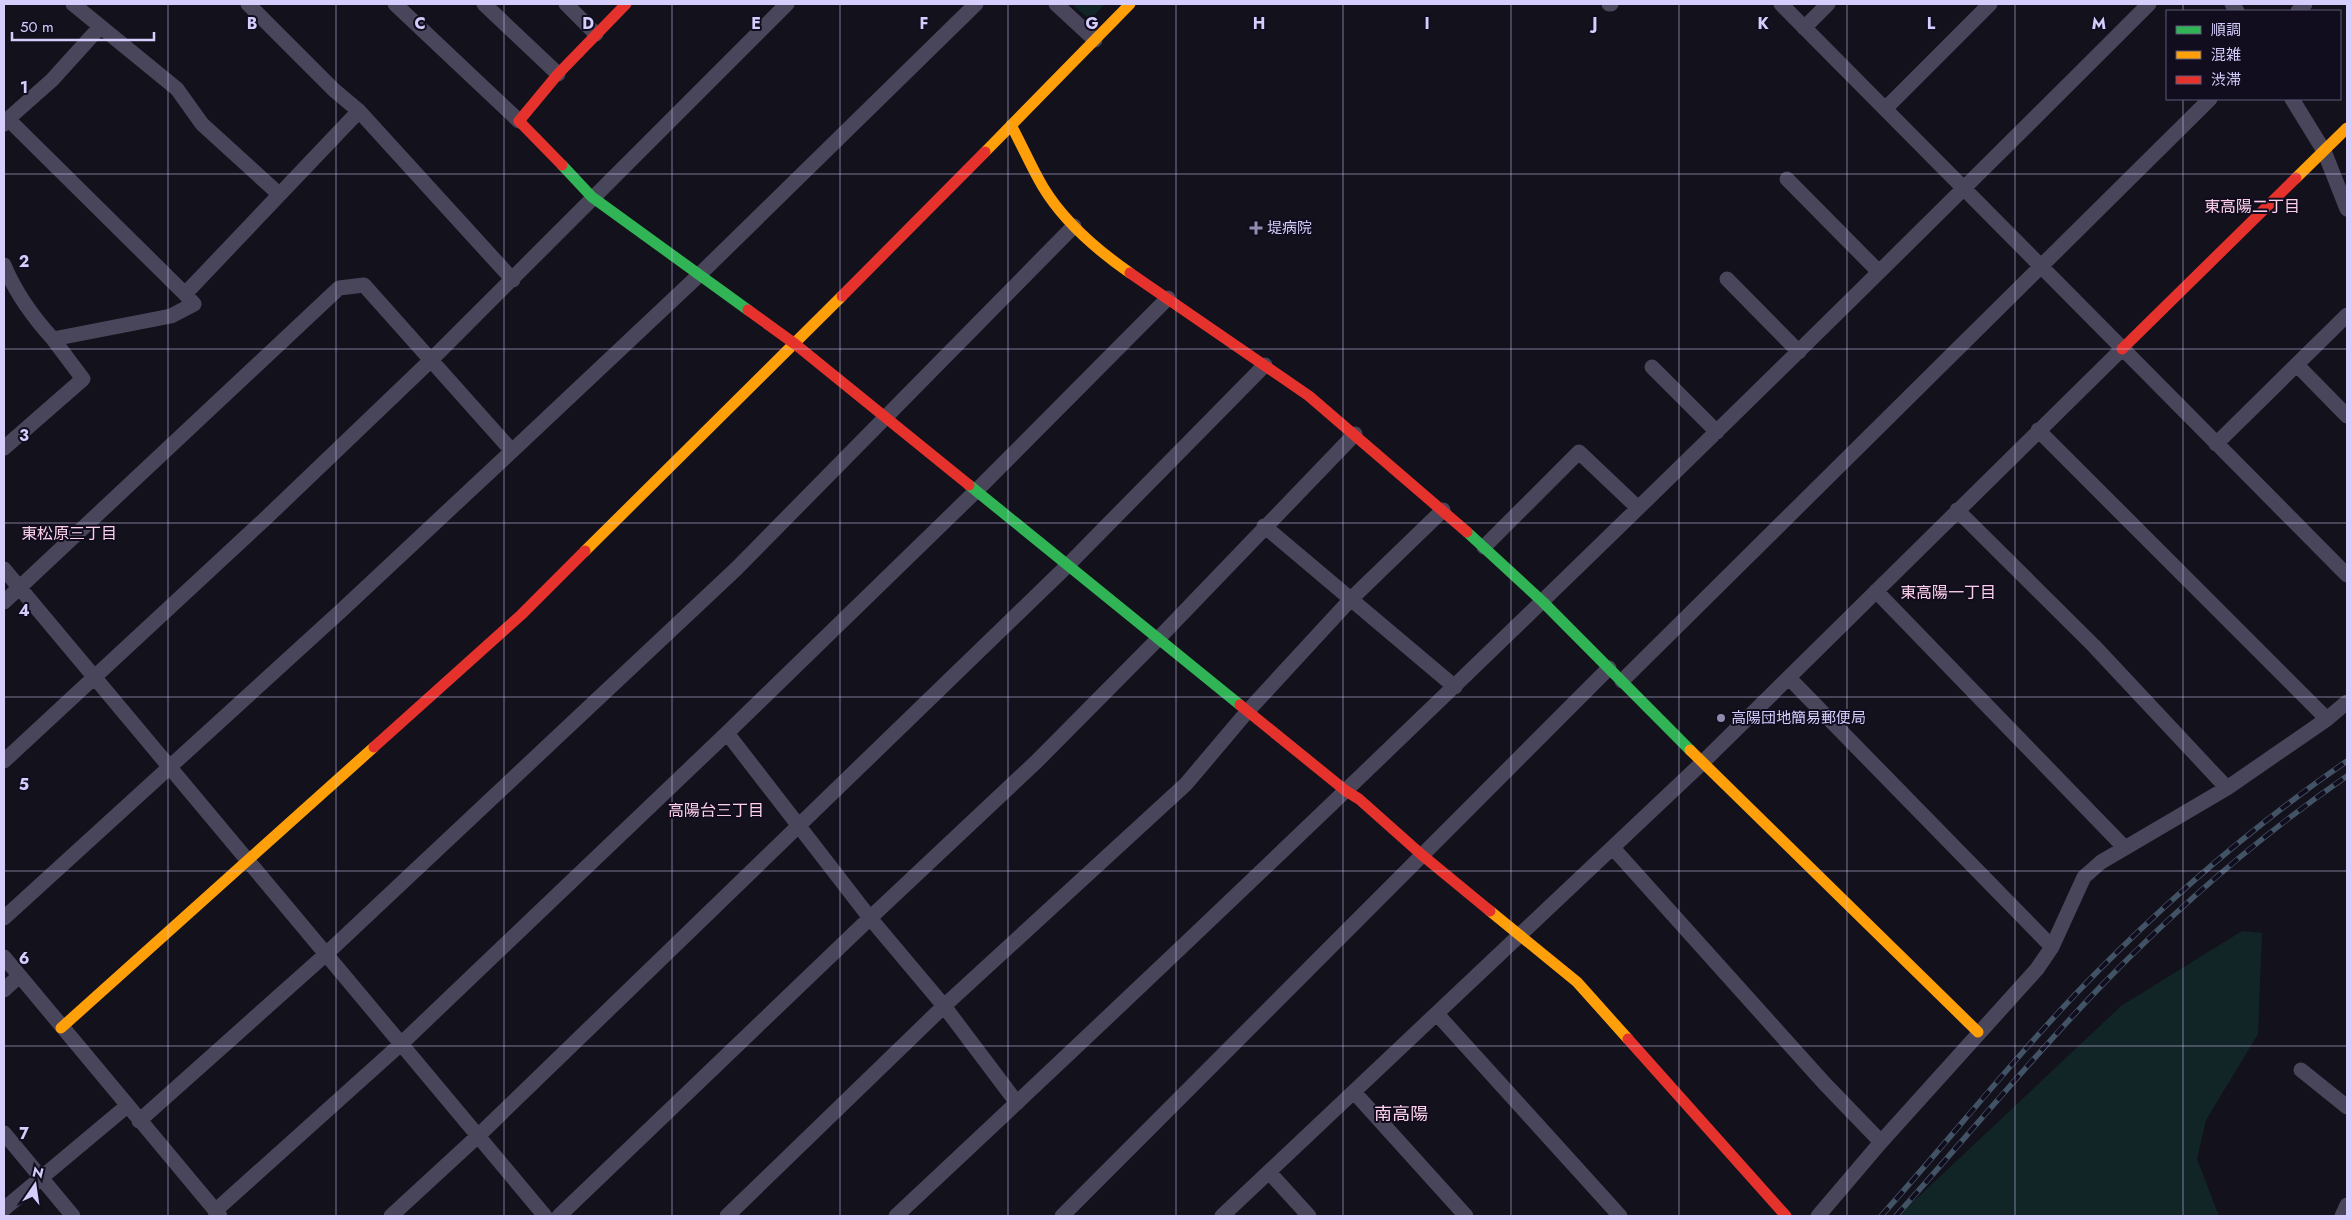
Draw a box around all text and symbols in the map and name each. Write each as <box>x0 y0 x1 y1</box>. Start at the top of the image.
scale bar <box>12 10 155 42</box>
legend <box>2166 10 2341 100</box>
text: B <box>247 12 257 35</box>
text: C <box>414 12 426 35</box>
text: D <box>582 12 594 35</box>
text: E <box>751 12 761 35</box>
text: F <box>920 12 928 35</box>
text: G <box>1085 12 1099 35</box>
text: H <box>1253 12 1265 35</box>
text: I <box>1424 12 1430 35</box>
text: J <box>1589 12 1598 35</box>
text: K <box>1757 12 1769 35</box>
text: L <box>1927 12 1936 35</box>
text: M <box>2092 12 2106 35</box>
text: 50 m <box>20 16 54 38</box>
text: 順調 <box>2211 19 2241 41</box>
text: 混雑 <box>2211 44 2241 66</box>
text: 渋滞 <box>2211 69 2241 91</box>
text: 1 <box>20 76 28 99</box>
district label: 東高陽二丁目 <box>2204 195 2300 218</box>
place label: 堤病院 <box>1267 217 1312 239</box>
marker: 堤病院 <box>1249 221 1263 235</box>
text: 2 <box>19 250 29 273</box>
text: 3 <box>19 424 29 447</box>
district label: 東松原三丁目 <box>21 522 117 545</box>
district label: 東高陽一丁目 <box>1900 581 1996 604</box>
text: 4 <box>18 599 30 622</box>
place label: 高陽団地簡易郵便局 <box>1731 707 1866 729</box>
marker: 高陽団地簡易郵便局 <box>1715 712 1727 724</box>
text: 5 <box>19 773 29 796</box>
district label: 高陽台三丁目 <box>668 799 764 822</box>
text: 6 <box>19 947 29 970</box>
district label: 南高陽 <box>1374 1101 1428 1127</box>
text: 7 <box>19 1122 29 1145</box>
north arrow <box>10 1160 60 1210</box>
text: N <box>30 1161 46 1183</box>

